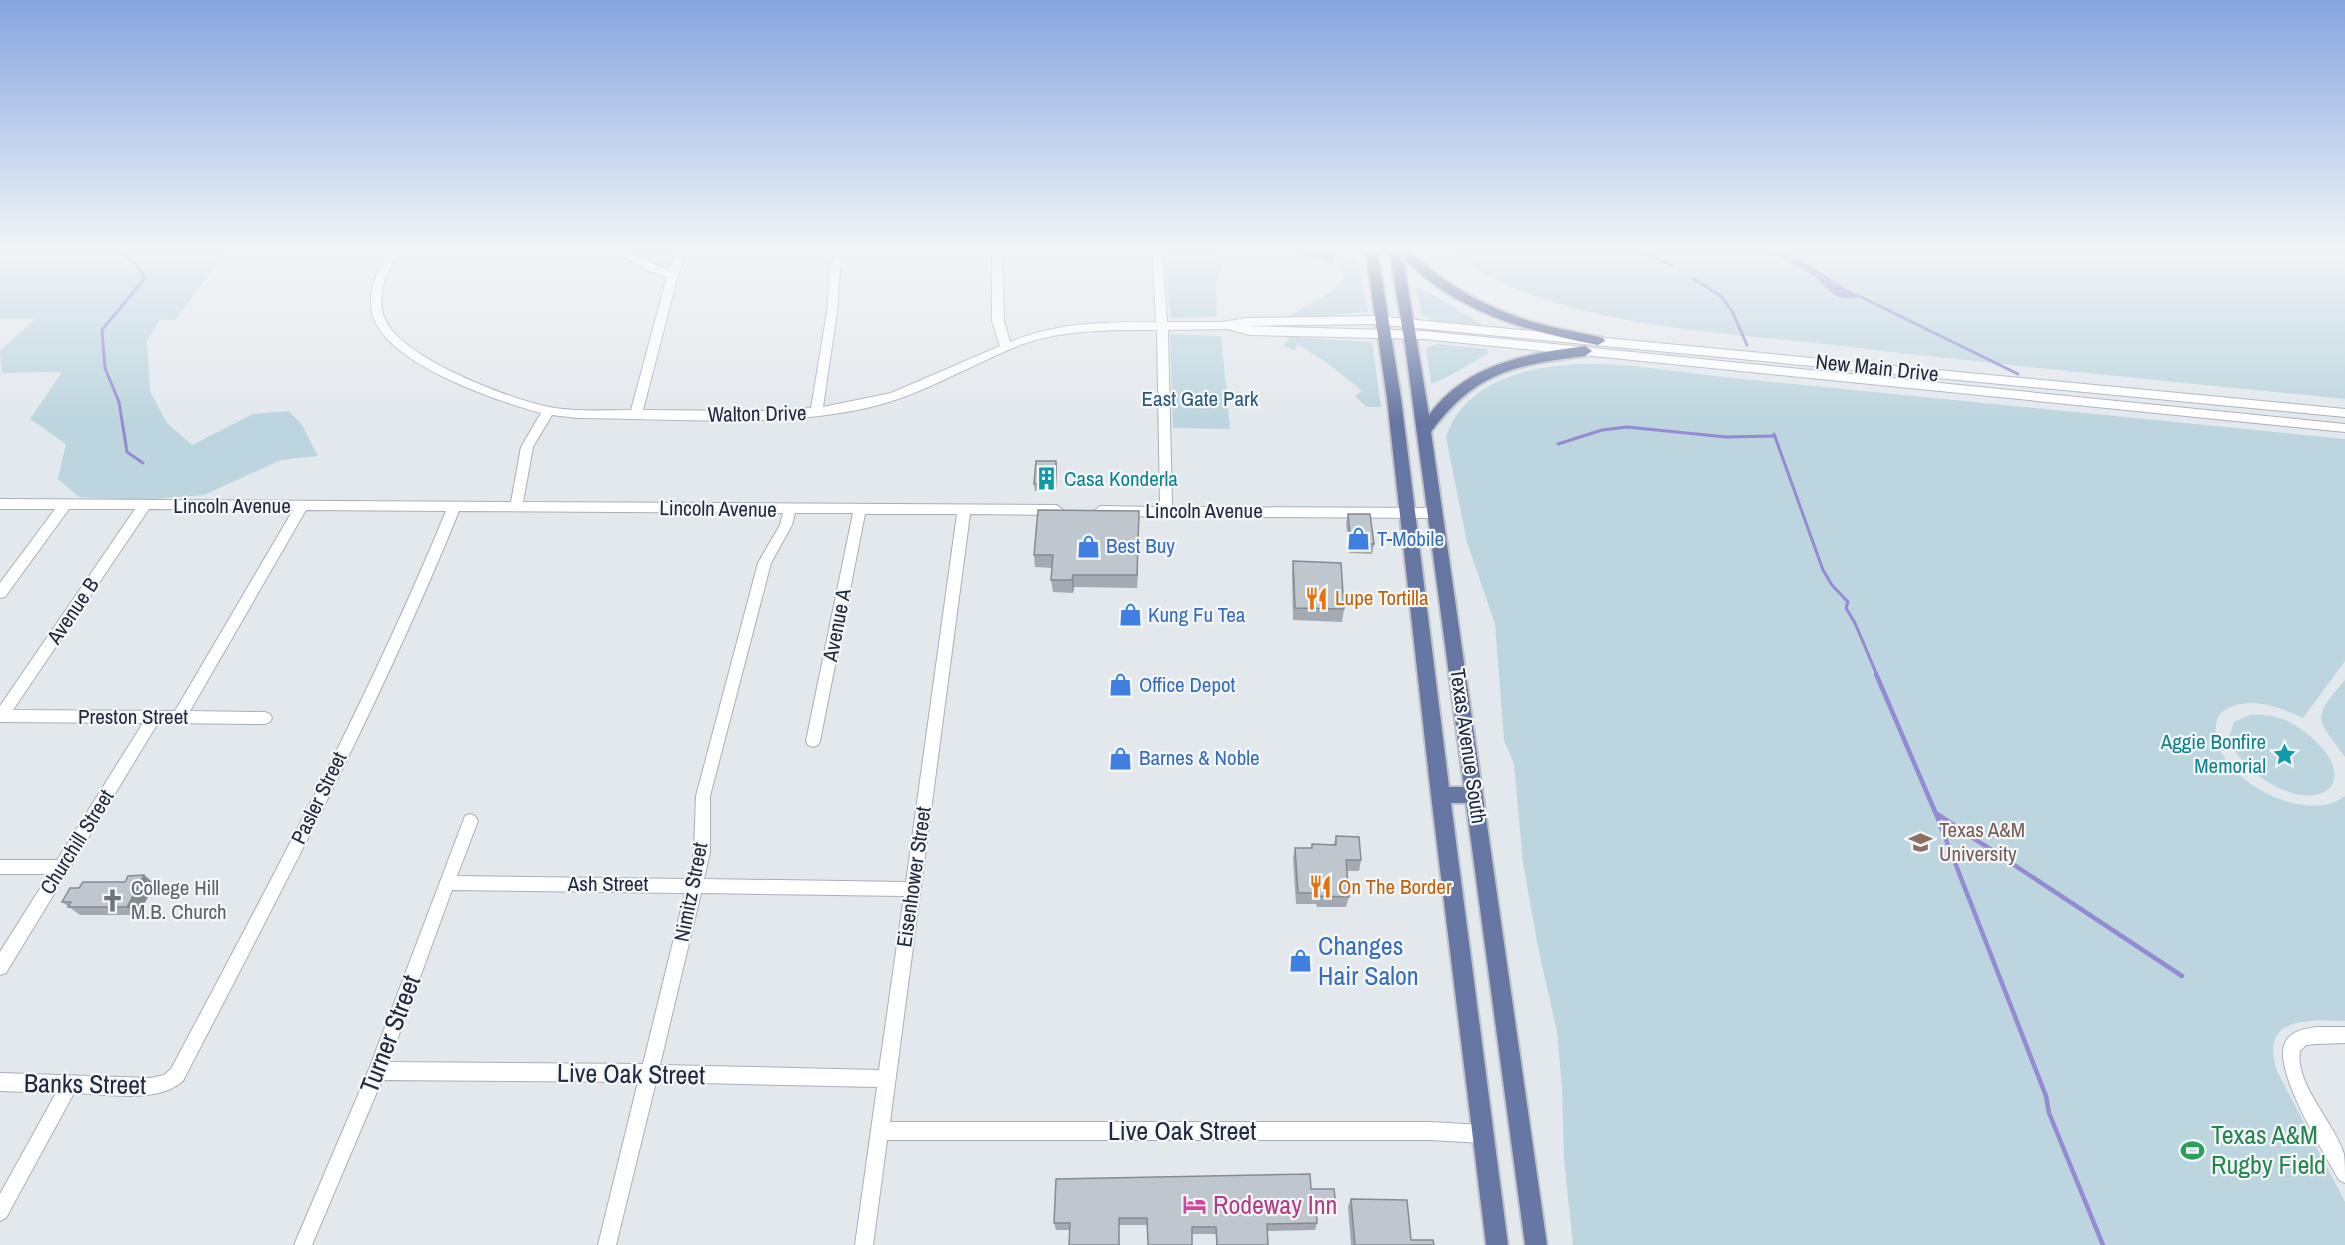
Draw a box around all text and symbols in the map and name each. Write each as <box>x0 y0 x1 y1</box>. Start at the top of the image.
street label: New Main Drive <box>1814 347 1940 388</box>
park label: East Gate Park <box>1142 384 1259 413</box>
street label: Walton Drive <box>707 398 807 429</box>
place label: Casa Konderla <box>1064 464 1178 493</box>
building icon: Casa Konderla <box>1033 466 1059 492</box>
street label: Lincoln Avenue <box>173 491 291 520</box>
street label: Lincoln Avenue <box>659 493 777 524</box>
street label: Lincoln Avenue <box>1145 496 1263 525</box>
place label: T-Mobile <box>1377 524 1444 553</box>
shop icon: T-Mobile <box>1346 526 1372 552</box>
place label: Best Buy <box>1106 531 1175 560</box>
shop icon: Best Buy <box>1075 533 1101 559</box>
street label: Avenue B <box>39 572 105 650</box>
place label: Lupe Tortilla <box>1335 583 1429 612</box>
restaurant icon: Lupe Tortilla <box>1304 585 1330 611</box>
street label: Avenue A <box>815 586 858 665</box>
place label: Kung Fu Tea <box>1148 600 1246 629</box>
shop icon: Kung Fu Tea <box>1117 602 1143 628</box>
street label: Texas Avenue South <box>1443 666 1494 826</box>
place label: Office Depot <box>1139 670 1236 699</box>
shop icon: Office Depot <box>1108 672 1134 698</box>
street label: Preston Street <box>78 702 188 731</box>
place label: Aggie Bonfire Memorial <box>2160 727 2266 780</box>
place icon: Aggie Bonfire Memorial <box>2271 741 2297 767</box>
place label: Barnes & Noble <box>1139 743 1260 772</box>
shop icon: Barnes & Noble <box>1108 745 1134 771</box>
street label: Pasler Street <box>284 747 353 849</box>
street label: Churchill Street <box>33 784 120 900</box>
street label: Eisenhower Street <box>889 805 938 949</box>
place label: Texas A&M University <box>1939 815 2025 868</box>
school or university icon: Texas A&M University <box>1908 829 1934 855</box>
street label: Nimitz Street <box>667 840 714 944</box>
street label: Ash Street <box>567 869 648 898</box>
place label: On The Border <box>1338 872 1452 901</box>
place label: College Hill M.B. Church <box>131 873 227 926</box>
restaurant icon: On The Border <box>1307 874 1333 900</box>
church icon: College Hill M.B. Church <box>100 887 126 913</box>
place label: Changes Hair Salon <box>1318 928 1419 993</box>
shop icon: Changes Hair Salon <box>1287 948 1313 974</box>
street label: Turner Street <box>351 970 428 1098</box>
street label: Live Oak Street <box>557 1055 705 1092</box>
street label: Banks Street <box>24 1065 146 1102</box>
street label: Live Oak Street <box>1108 1113 1256 1148</box>
place label: Texas A&M Rugby Field <box>2211 1117 2326 1182</box>
sports icon: Texas A&M Rugby Field <box>2180 1137 2206 1163</box>
place label: Rodeway Inn <box>1213 1187 1337 1222</box>
hotel icon: Rodeway Inn <box>1182 1192 1208 1218</box>

